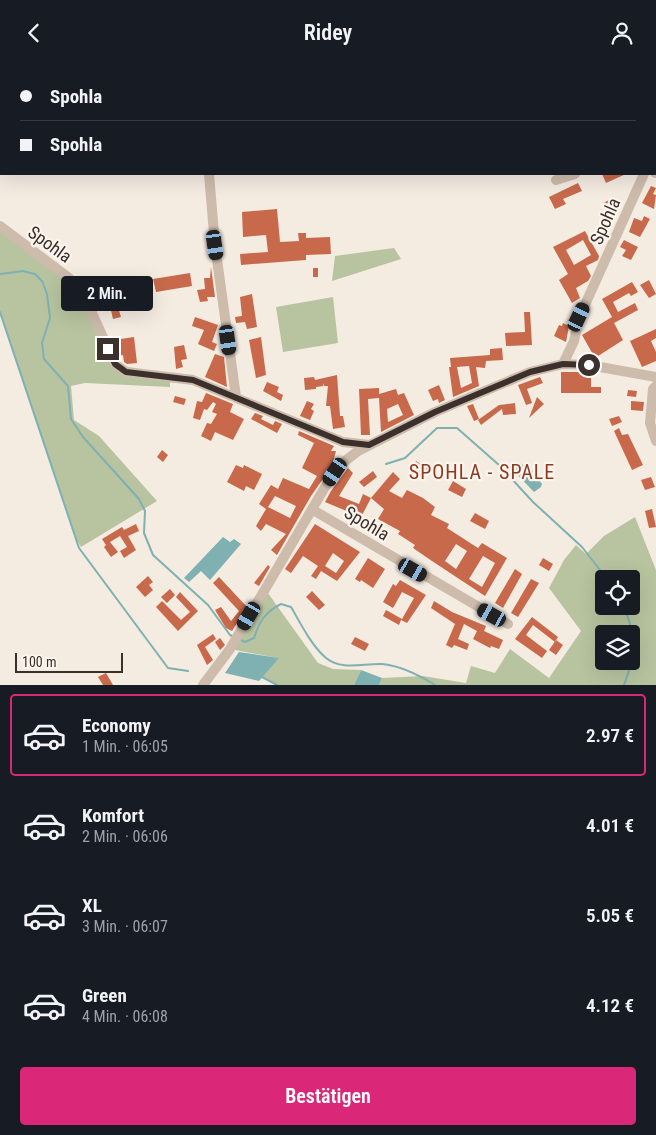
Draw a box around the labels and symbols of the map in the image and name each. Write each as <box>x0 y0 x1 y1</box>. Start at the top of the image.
street label: Spohla <box>586 194 624 248</box>
street label: Spohla <box>24 221 76 267</box>
car <box>205 229 224 261</box>
callout: 2 Min. <box>62 277 154 311</box>
car <box>565 300 592 334</box>
car <box>218 324 237 356</box>
route end <box>97 338 119 360</box>
route start <box>578 354 600 376</box>
car <box>320 455 349 489</box>
district label: SPOHLA - SPALE <box>409 460 555 484</box>
street label: Spohla <box>341 501 393 545</box>
car <box>396 556 429 584</box>
car <box>235 599 262 633</box>
car <box>475 601 508 629</box>
scale bar <box>15 650 122 673</box>

